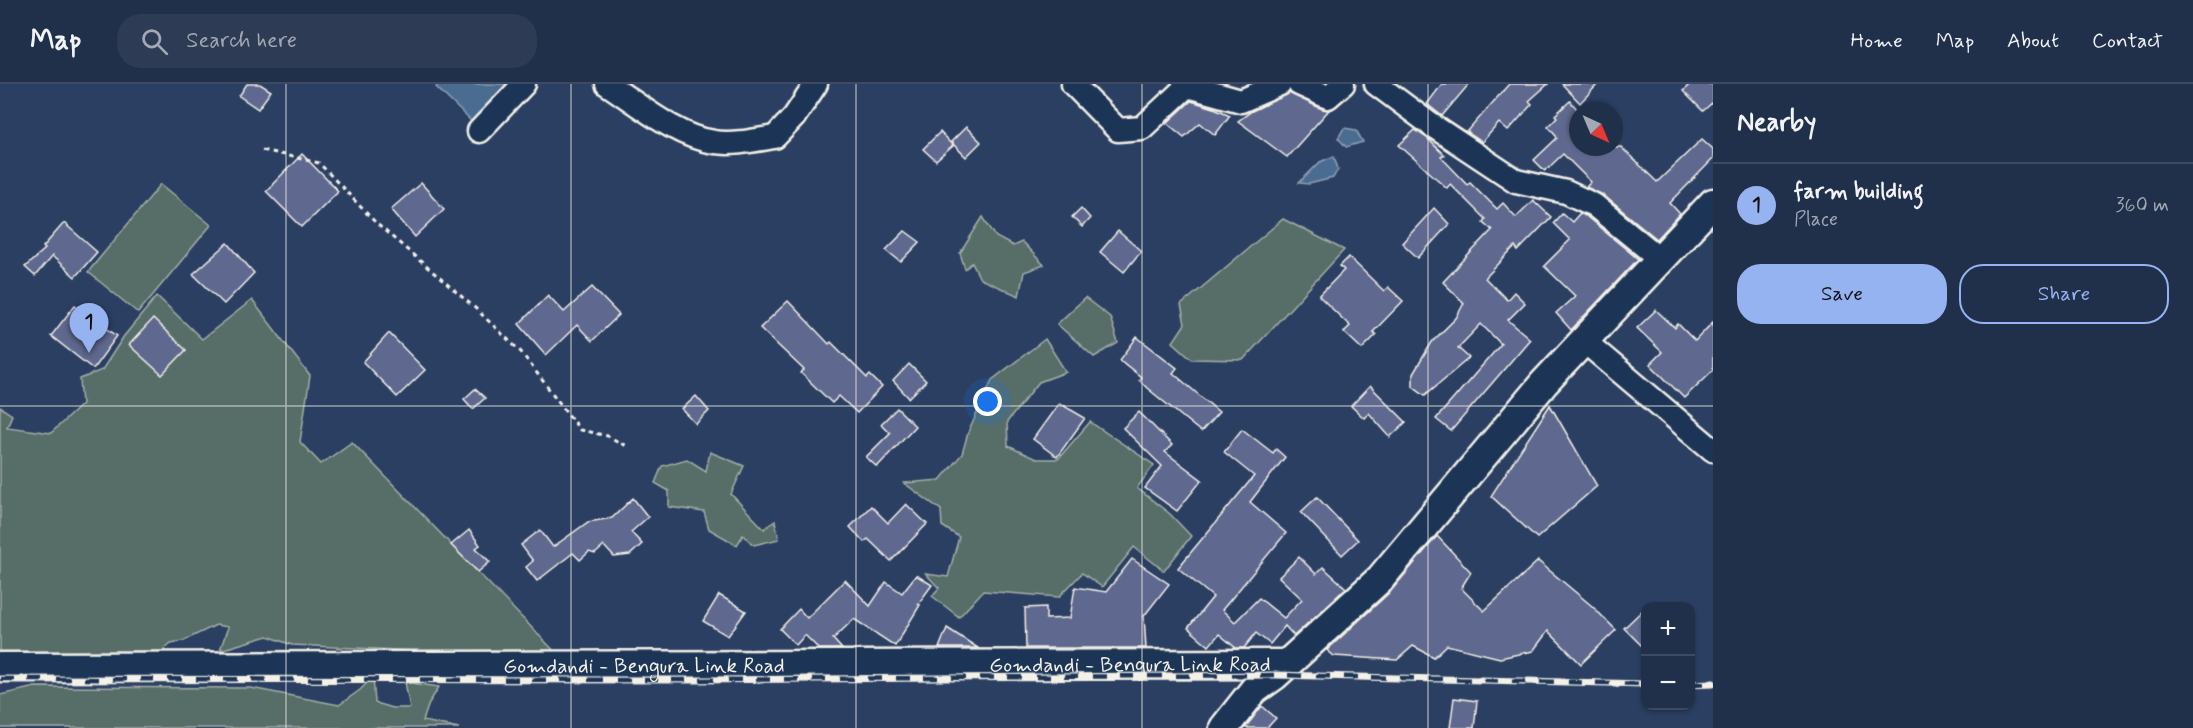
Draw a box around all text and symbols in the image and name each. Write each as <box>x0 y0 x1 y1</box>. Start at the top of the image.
search box <box>117 14 537 68</box>
text: Map <box>30 23 81 60</box>
icon: search <box>138 25 171 58</box>
text: Search here <box>186 27 297 55</box>
text: Home <box>1851 27 1903 55</box>
text: Map <box>1936 27 1974 55</box>
text: About <box>2007 27 2059 55</box>
text: Contact <box>2092 27 2163 55</box>
north arrow <box>1569 102 1623 156</box>
text: Nearby <box>1737 106 1816 140</box>
text: farm building <box>1794 178 1923 206</box>
text: 1 <box>1752 192 1761 219</box>
text: 360 m <box>2116 192 2169 219</box>
text: Place <box>1794 206 1838 233</box>
button: Save <box>1737 264 1947 324</box>
button: Share <box>1959 264 2169 324</box>
pin: 1 <box>70 304 109 353</box>
your location <box>973 387 1002 416</box>
map controls <box>1641 602 1695 710</box>
button: + <box>1641 602 1695 656</box>
street label: Gomdandi - Bengura Link Road <box>989 651 1271 680</box>
street label: Gomdandi - Bengura Link Road <box>503 652 785 681</box>
button: − <box>1641 656 1695 710</box>

